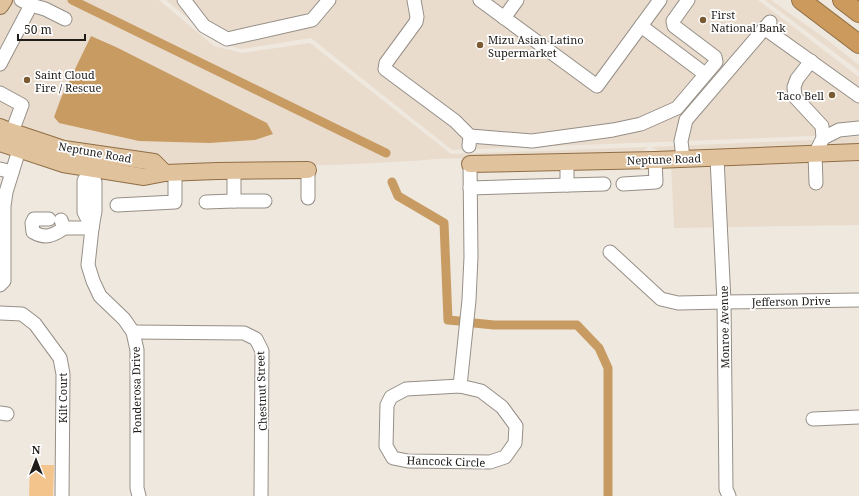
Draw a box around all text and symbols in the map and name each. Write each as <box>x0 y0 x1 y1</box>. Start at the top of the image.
place label: First National Bank <box>711 7 786 35</box>
marker: First National Bank <box>698 15 708 25</box>
scale bar <box>18 16 85 42</box>
text: 50 m <box>24 21 52 38</box>
place label: Mizu Asian Latino Supermarket <box>488 32 584 60</box>
marker: Mizu Asian Latino Supermarket <box>475 40 485 50</box>
place label: Saint Cloud Fire / Rescue <box>35 67 101 95</box>
marker: Saint Cloud Fire / Rescue <box>22 75 32 85</box>
place label: Taco Bell <box>777 88 825 103</box>
marker: Taco Bell <box>827 90 837 100</box>
street label: Neptune Road <box>57 138 133 166</box>
street label: Neptune Road <box>627 150 702 168</box>
street label: Monroe Avenue <box>716 285 732 369</box>
street label: Jefferson Drive <box>750 293 831 309</box>
street label: Ponderosa Drive <box>128 346 144 434</box>
street label: Chestnut Street <box>252 351 270 431</box>
street label: Kilt Court <box>55 373 70 423</box>
north arrow <box>16 440 56 480</box>
text: N <box>32 442 41 457</box>
street label: Hancock Circle <box>406 452 486 470</box>

